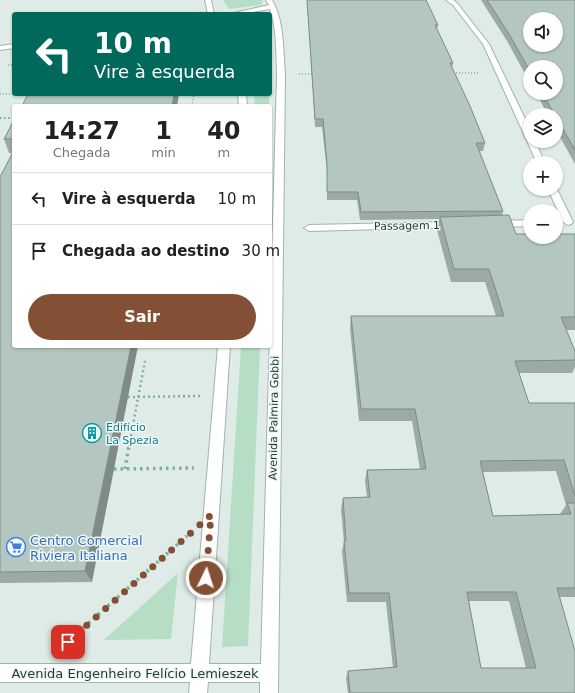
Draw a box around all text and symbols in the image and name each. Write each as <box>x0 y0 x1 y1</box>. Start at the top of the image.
map controls <box>523 12 563 244</box>
button: sound <box>523 12 563 52</box>
text: 10 m <box>94 27 172 60</box>
icon: left <box>28 28 80 80</box>
button: search <box>523 60 563 100</box>
text: Vire à esquerda <box>94 61 235 82</box>
button: layers <box>523 108 563 148</box>
text: 14:27 <box>43 117 120 145</box>
text: 1 <box>155 117 172 145</box>
text: 40 <box>207 117 241 145</box>
text: Chegada <box>53 145 110 160</box>
text: min <box>151 145 176 160</box>
text: m <box>218 145 230 160</box>
button: + <box>523 156 563 196</box>
icon: left <box>28 188 50 210</box>
text: Vire à esquerda <box>62 190 196 208</box>
text: 10 m <box>218 190 256 208</box>
button: − <box>523 204 563 244</box>
street label: Passagem 1 <box>374 219 440 233</box>
icon: arrive <box>28 240 50 262</box>
text: Chegada ao destino <box>62 242 230 260</box>
text: 30 m <box>242 242 280 260</box>
button: Sair <box>28 294 256 340</box>
street label: Avenida Palmira Gobbi <box>266 356 282 480</box>
place label: Edifício La Spezia <box>106 421 159 447</box>
building icon: Edifício La Spezia <box>81 422 103 444</box>
place label: Centro Comercial Riviera Italiana <box>30 533 143 563</box>
supermarket icon: Centro Comercial Riviera Italiana <box>5 536 27 558</box>
position arrow <box>185 557 227 599</box>
pin <box>51 625 85 659</box>
icon: arrive <box>57 631 79 653</box>
street label: Avenida Engenheiro Felício Lemieszek <box>11 666 259 681</box>

